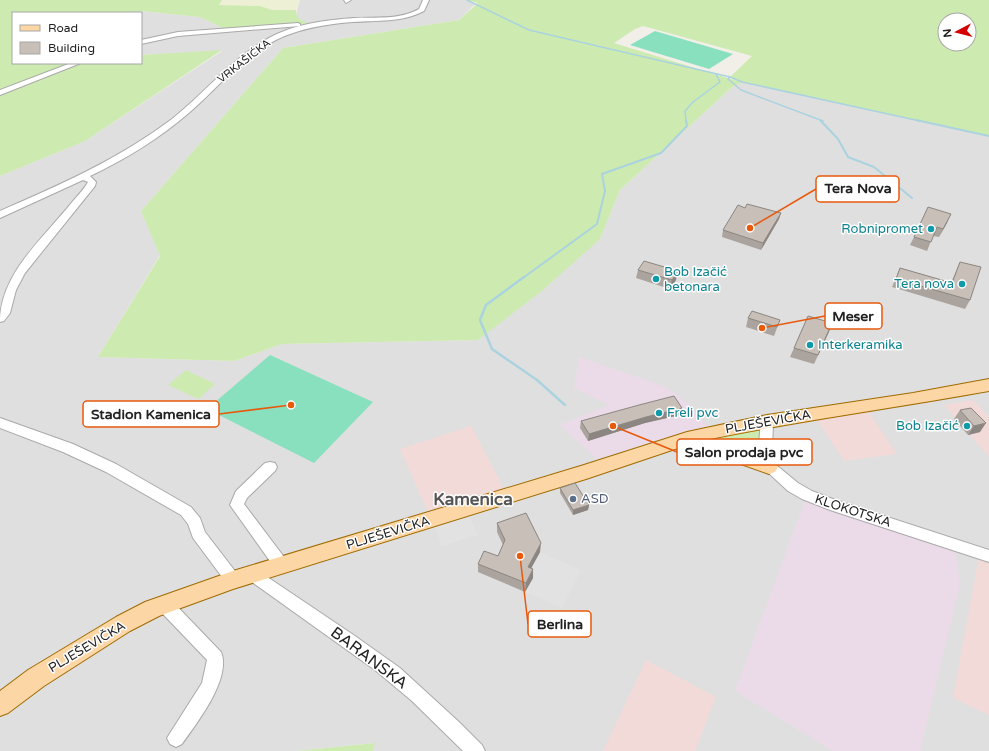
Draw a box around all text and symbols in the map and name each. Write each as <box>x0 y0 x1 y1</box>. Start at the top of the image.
legend <box>12 12 142 64</box>
north arrow <box>937 12 977 52</box>
text: Road <box>48 21 78 35</box>
text: N <box>941 28 955 38</box>
street label: VRKAŠIĆKA <box>214 35 273 86</box>
text: Building <box>48 41 95 55</box>
callout: Tera Nova <box>816 176 899 202</box>
text: Tera Nova <box>823 180 892 197</box>
place label: Robnipromet <box>841 221 923 237</box>
marker: Robnipromet <box>926 224 936 234</box>
place label: Bob Izačić betonara <box>664 264 727 295</box>
marker: Bob Izačić betonara <box>651 274 661 284</box>
place label: Tera nova <box>894 276 954 292</box>
marker: Tera nova <box>957 279 967 289</box>
callout: Meser <box>825 303 882 329</box>
text: Meser <box>832 308 874 325</box>
place label: Interkeramika <box>818 337 903 353</box>
marker: Interkeramika <box>805 340 815 350</box>
callout: Stadion Kamenica <box>83 401 219 427</box>
place label: Freli pvc <box>667 405 718 421</box>
text: Stadion Kamenica <box>91 406 211 423</box>
street label: PLJEŠEVIČKA <box>724 407 812 437</box>
marker: Freli pvc <box>654 408 664 418</box>
place label: Bob Izačić <box>896 418 959 434</box>
marker: Bob Izačić <box>962 421 972 431</box>
callout: Salon prodaja pvc <box>677 439 812 465</box>
text: Salon prodaja pvc <box>685 444 804 461</box>
district label: Kamenica <box>433 489 513 510</box>
place label: ASD <box>581 491 609 507</box>
street label: KLOKOTSKA <box>813 491 893 531</box>
marker: ASD <box>568 494 578 504</box>
street label: PLJEŠEVIČKA <box>344 513 432 553</box>
callout: Berlina <box>528 611 591 637</box>
text: Berlina <box>537 616 583 633</box>
street label: PLJEŠEVIČKA <box>46 618 129 676</box>
street label: BARANSKA <box>326 623 412 694</box>

